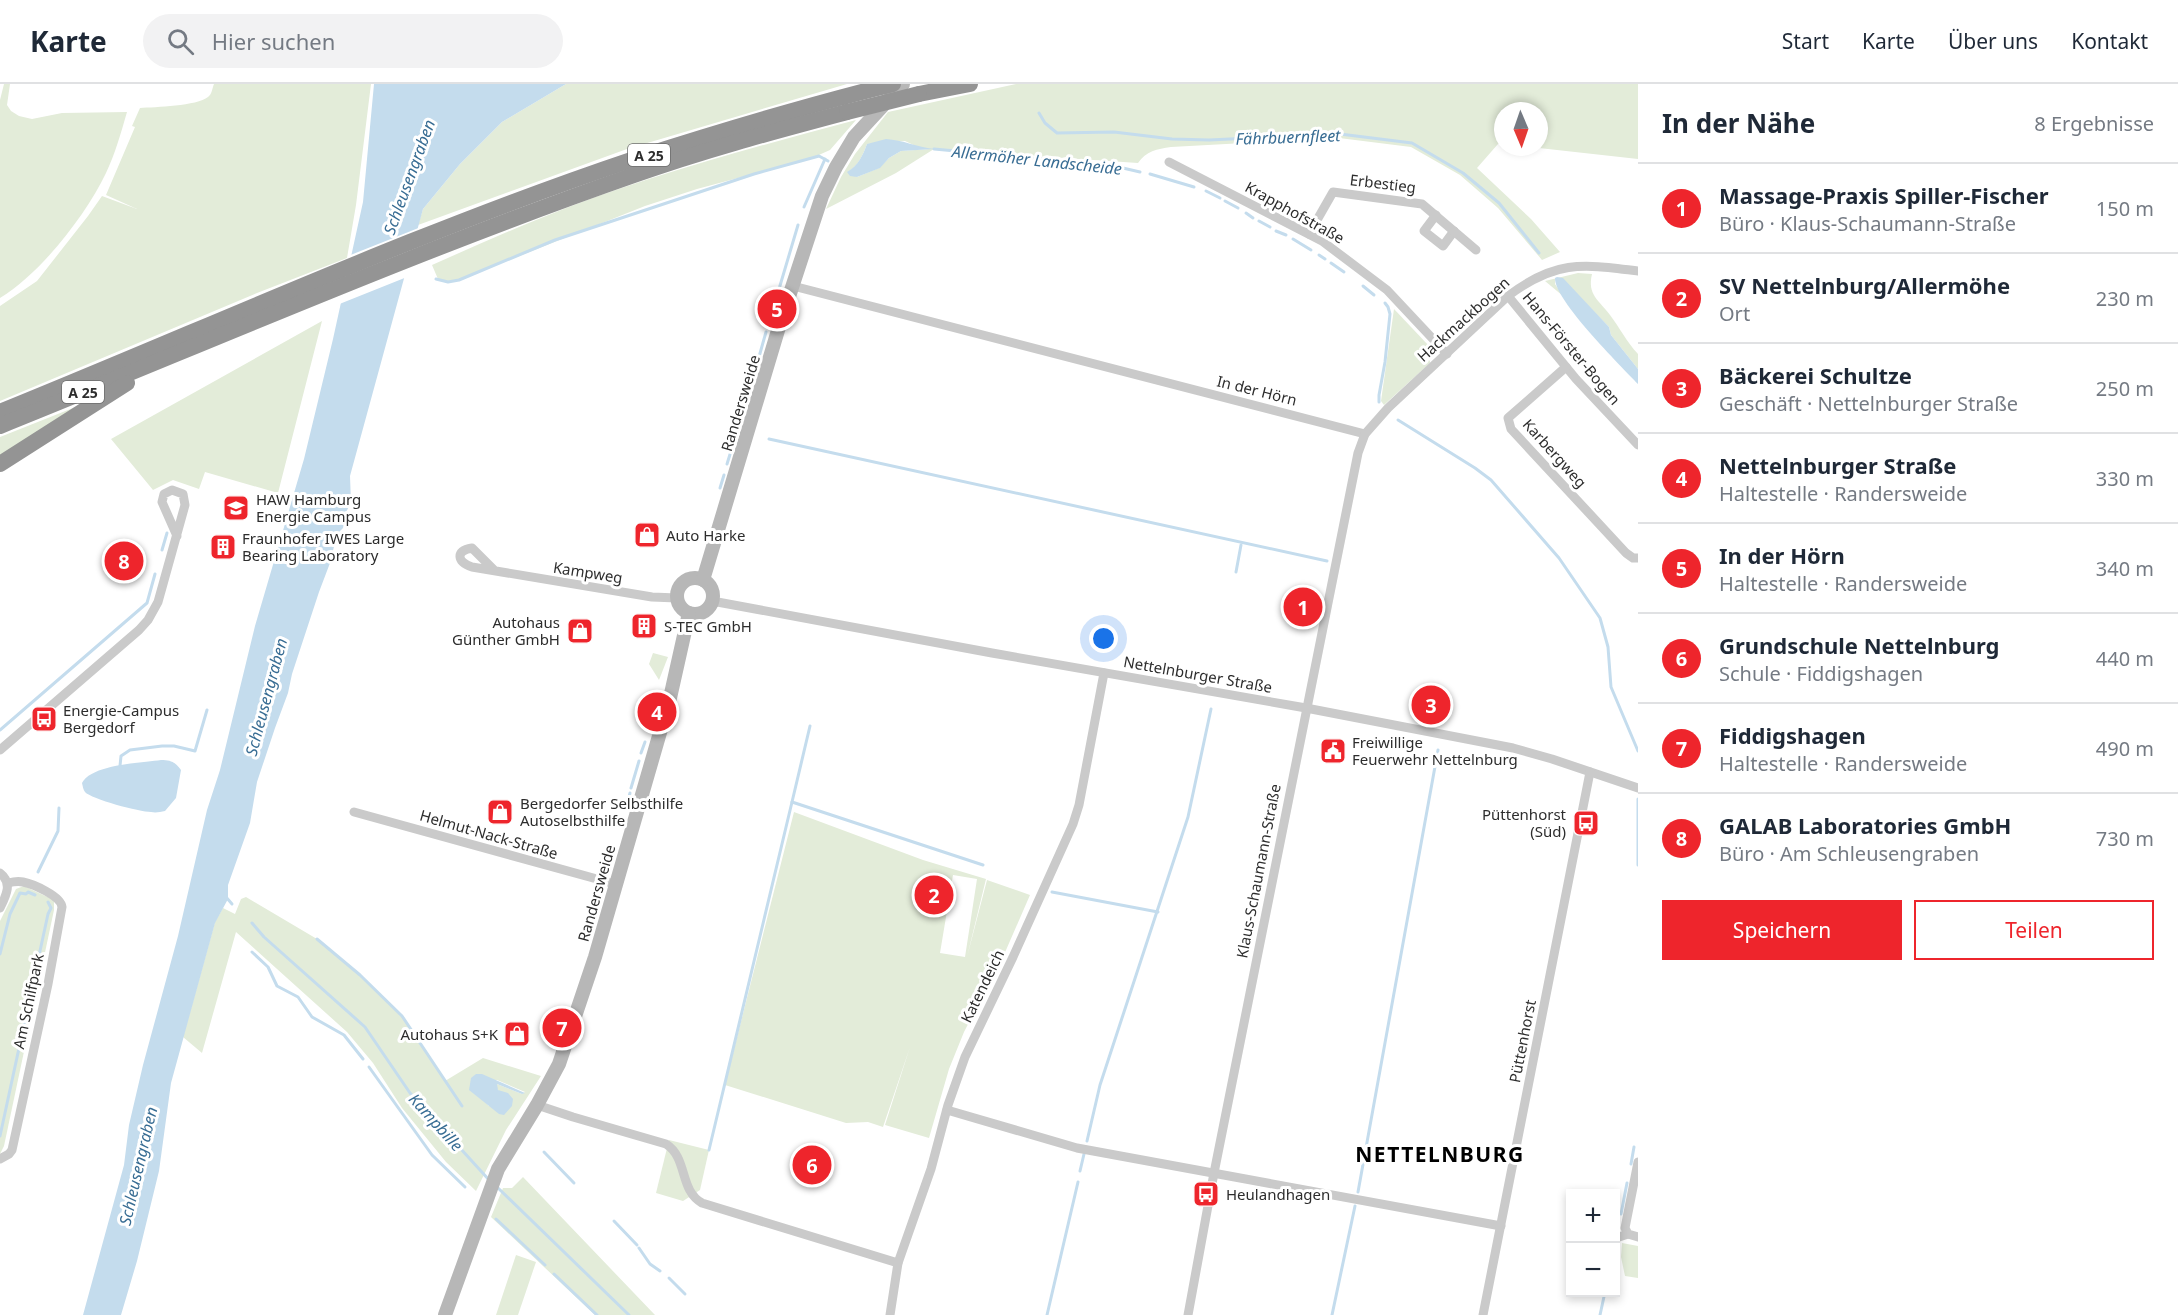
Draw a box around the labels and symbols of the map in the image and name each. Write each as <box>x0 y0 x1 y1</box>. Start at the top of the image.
north arrow <box>1494 102 1548 156</box>
water label: Schleusengraben <box>378 116 440 238</box>
water label: Fährbuernfleet <box>1235 124 1342 150</box>
water label: Allermöher Landscheide <box>950 140 1123 180</box>
road number: A 25 <box>628 144 670 166</box>
street label: Erbestieg <box>1349 169 1417 197</box>
street label: Krapphofstraße <box>1242 176 1348 248</box>
street label: Hackmackbogen <box>1413 272 1513 366</box>
pin: 5 <box>758 286 796 332</box>
street label: Hans-Förster-Bogen <box>1519 287 1625 409</box>
street label: Randersweide <box>716 352 764 454</box>
street label: In der Hörn <box>1215 370 1299 410</box>
road number: A 25 <box>62 381 104 403</box>
street label: Karbergweg <box>1519 414 1591 492</box>
place label: HAW Hamburg Energie Campus <box>256 489 371 526</box>
school or university icon: HAW Hamburg Energie Campus <box>221 493 251 523</box>
shop icon: Auto Harke <box>632 520 662 550</box>
place label: Auto Harke <box>666 525 745 545</box>
place label: Fraunhofer IWES Large Bearing Laboratory <box>242 528 404 565</box>
building icon: Fraunhofer IWES Large Bearing Laboratory <box>208 532 238 562</box>
pin: 8 <box>104 538 144 584</box>
street label: Kampweg <box>552 557 624 587</box>
pin: 1 <box>1284 584 1322 630</box>
building icon: S-TEC GmbH <box>629 611 659 641</box>
place label: Autohaus Günther GmbH <box>452 612 560 649</box>
shop icon: Autohaus Günther GmbH <box>565 616 595 646</box>
place label: S-TEC GmbH <box>664 616 752 636</box>
your location <box>1089 624 1118 653</box>
water label: Schleusengraben <box>240 636 292 758</box>
street label: Nettelnburger Straße <box>1122 651 1274 697</box>
pin: 3 <box>1412 682 1450 728</box>
pin: 4 <box>638 690 676 734</box>
place label: Energie-Campus Bergedorf <box>63 700 179 737</box>
bus stop icon: Energie-Campus Bergedorf <box>29 704 59 734</box>
place label: Freiwillige Feuerwehr Nettelnburg <box>1352 732 1518 769</box>
public building icon: Freiwillige Feuerwehr Nettelnburg <box>1318 736 1348 766</box>
street label: Klaus-Schaumann-Straße <box>1231 782 1285 960</box>
place label: Bergedorfer Selbsthilfe Autoselbsthilfe <box>520 793 683 830</box>
shop icon: Bergedorfer Selbsthilfe Autoselbsthilfe <box>485 797 515 827</box>
place label: Püttenhorst (Süd) <box>1482 804 1567 841</box>
street label: Helmut-Nack-Straße <box>418 805 560 863</box>
bus stop icon: Püttenhorst (Süd) <box>1571 808 1601 838</box>
street label: Randersweide <box>573 842 619 944</box>
pin: 2 <box>914 872 954 918</box>
street label: Katendeich <box>956 946 1008 1026</box>
street label: Am Schilfpark <box>8 951 48 1051</box>
street label: Püttenhorst <box>1504 997 1540 1084</box>
pin: 7 <box>542 1006 582 1050</box>
shop icon: Autohaus S+K <box>502 1019 532 1049</box>
place label: Autohaus S+K <box>401 1024 499 1044</box>
water label: Kampbille <box>404 1088 468 1156</box>
water label: Schleusengraben <box>114 1105 162 1227</box>
district label: NETTELNBURG <box>1355 1140 1525 1168</box>
pin: 6 <box>792 1142 832 1188</box>
bus stop icon: Heulandhagen <box>1191 1179 1221 1209</box>
place label: Heulandhagen <box>1226 1184 1330 1204</box>

